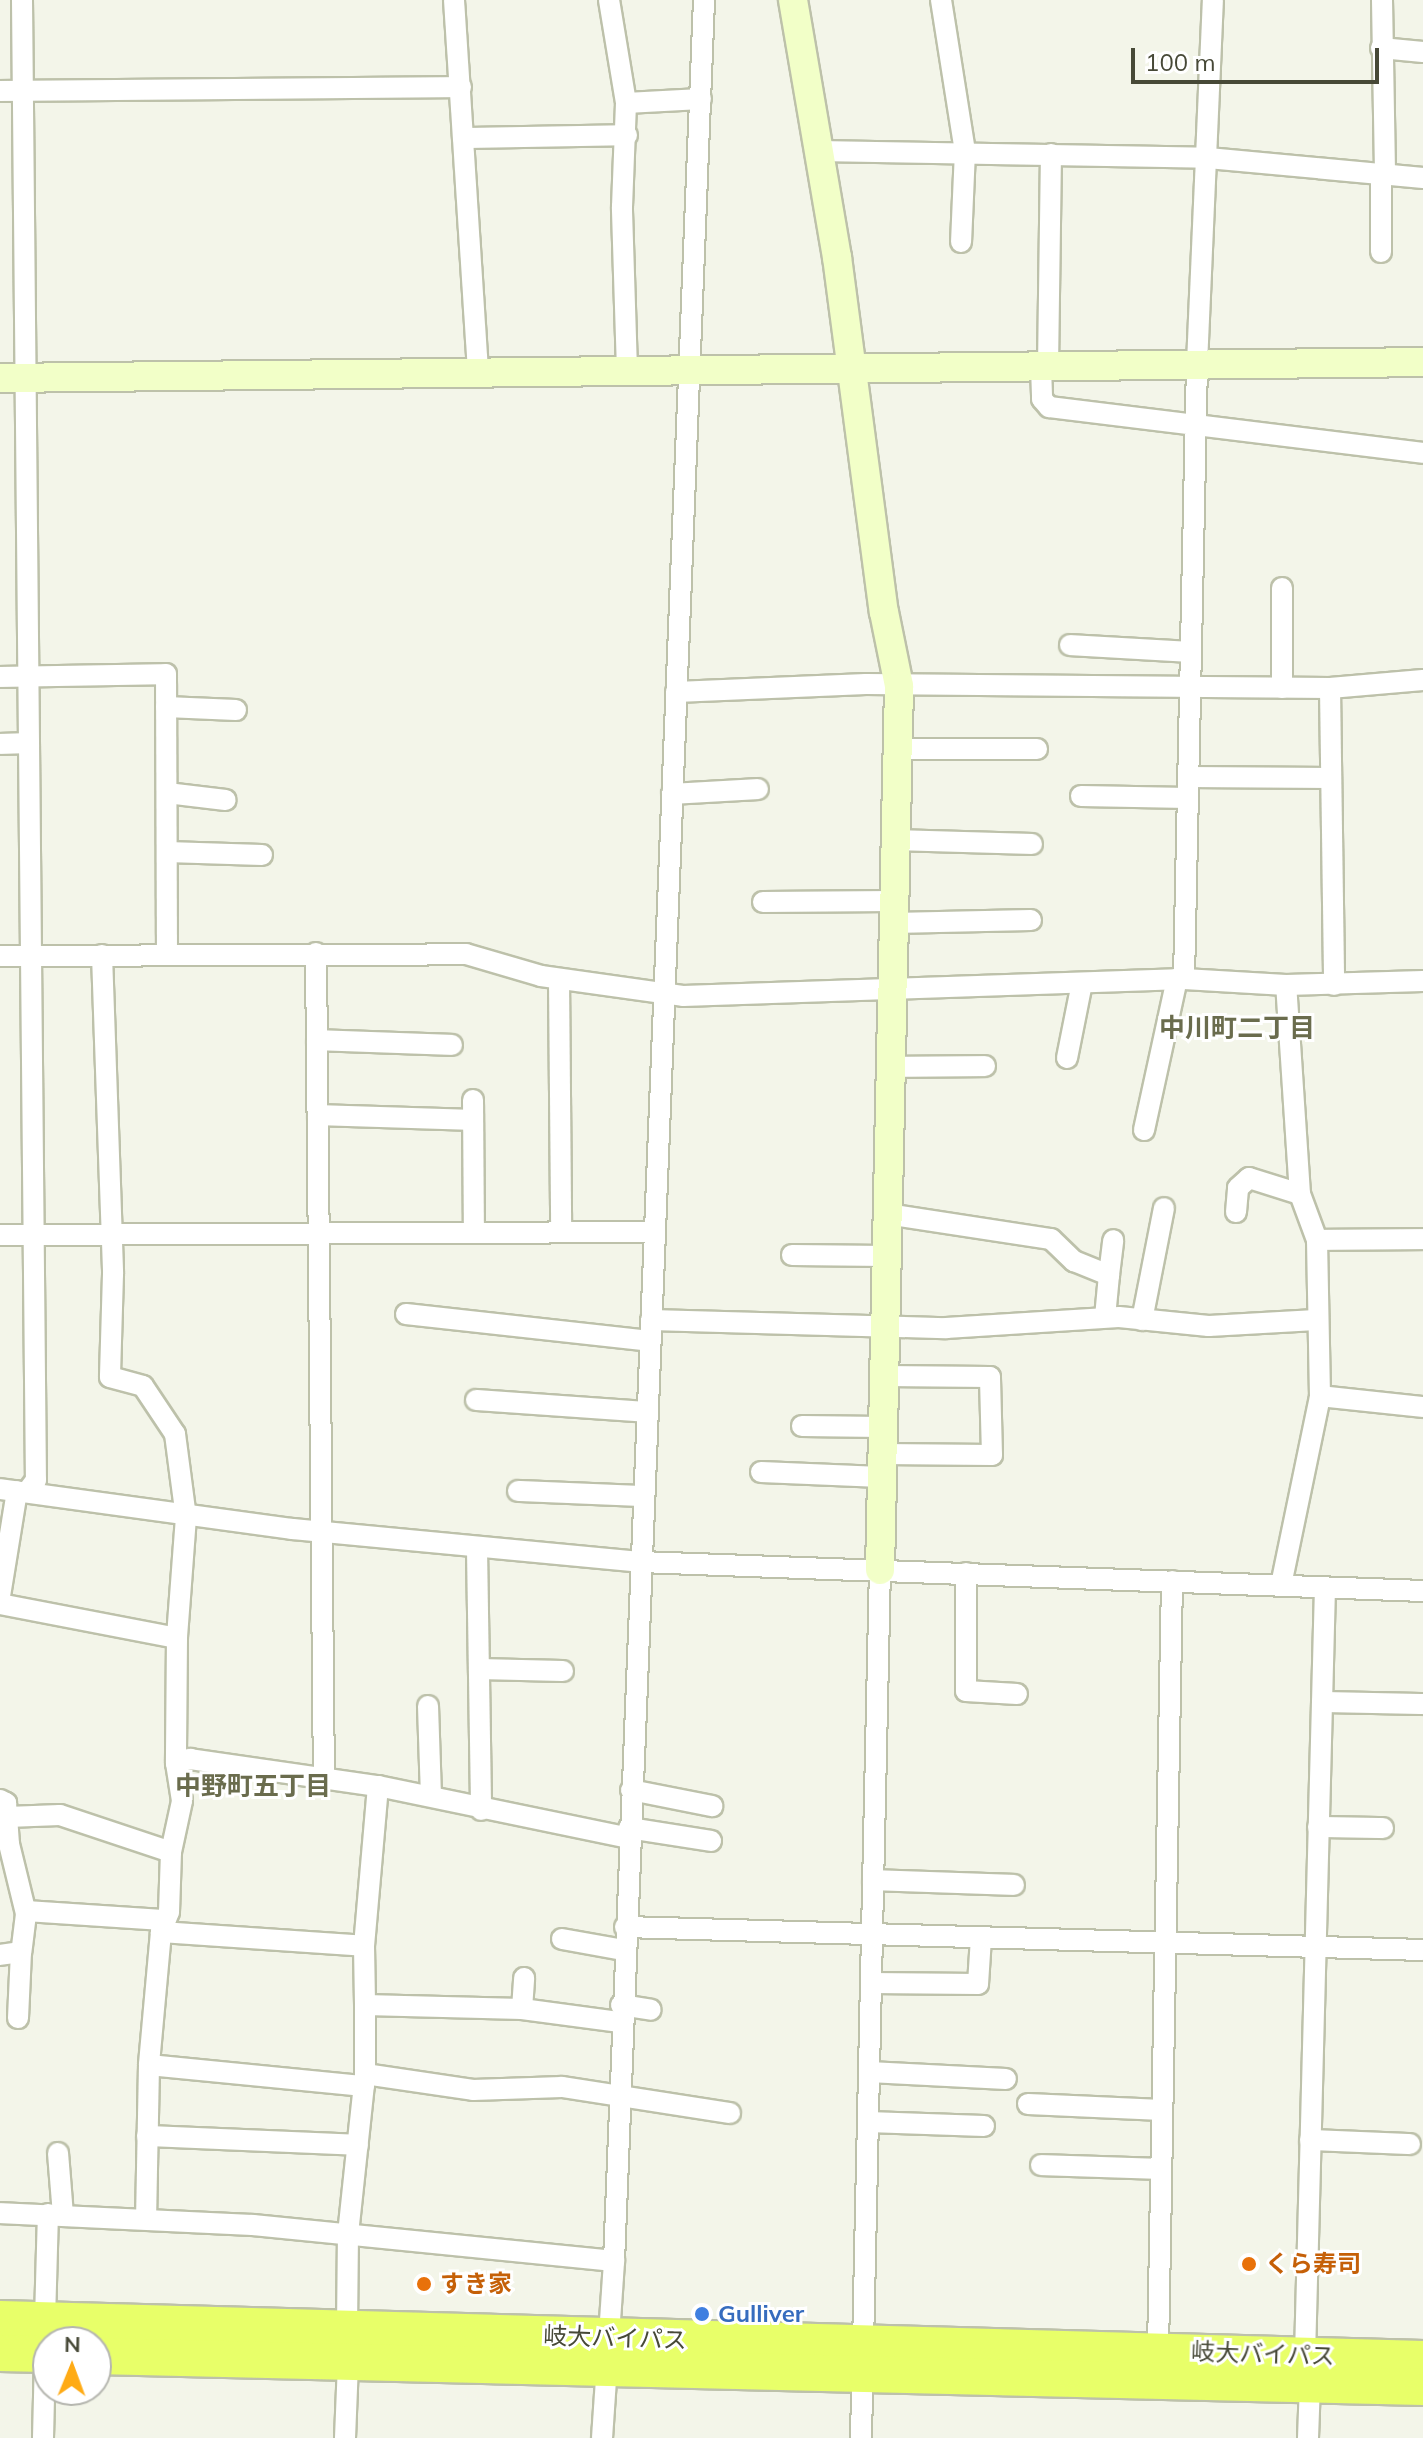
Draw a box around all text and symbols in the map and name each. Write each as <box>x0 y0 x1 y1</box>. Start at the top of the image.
scale bar <box>1135 32 1383 82</box>
text: 100 m <box>1145 47 1216 77</box>
district label: 中川町二丁目 <box>1159 1012 1315 1044</box>
district label: 中野町五丁目 <box>175 1770 331 1802</box>
place label: くら寿司 <box>1265 2250 1361 2278</box>
marker: くら寿司 <box>1240 2255 1258 2273</box>
place label: すき家 <box>440 2270 512 2298</box>
marker: すき家 <box>415 2275 433 2293</box>
place label: Gulliver <box>718 2300 804 2328</box>
marker: Gulliver <box>693 2305 711 2323</box>
street label: 岐大バイパス <box>543 2321 687 2355</box>
north arrow <box>32 2326 112 2406</box>
text: N <box>64 2330 81 2358</box>
street label: 岐大バイパス <box>1191 2337 1335 2371</box>

